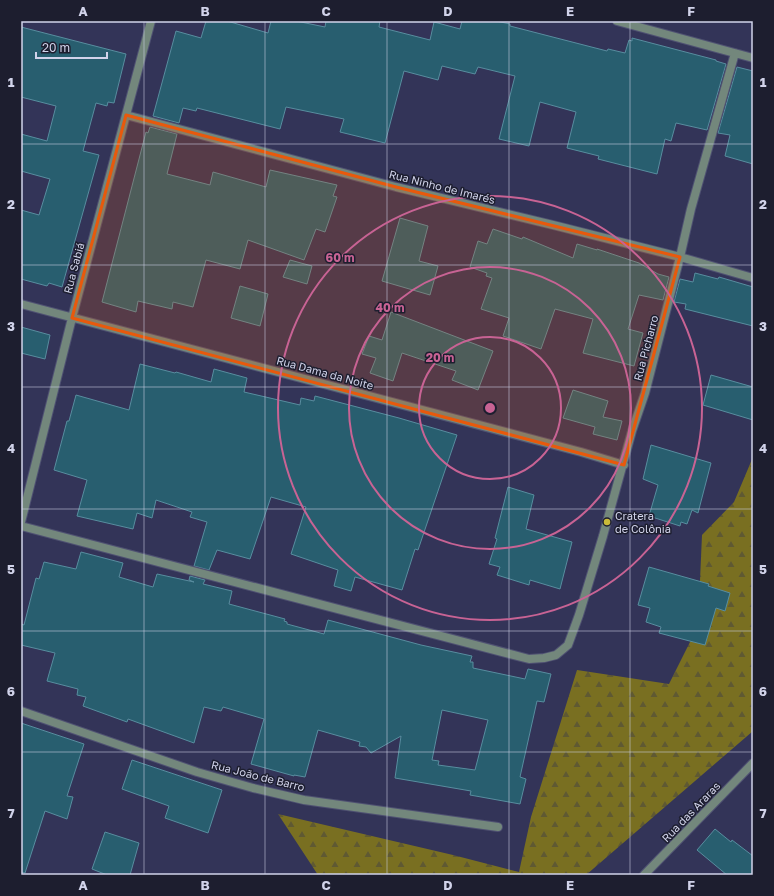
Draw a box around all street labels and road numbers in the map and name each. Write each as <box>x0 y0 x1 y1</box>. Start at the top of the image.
street label: Rua Ninho de Imarés <box>388 167 497 206</box>
street label: Rua Sabiá <box>60 241 87 295</box>
street label: Rua Picharro <box>631 313 661 382</box>
street label: Rua Dama da Noite <box>275 353 375 392</box>
street label: Rua João de Barro <box>210 758 307 793</box>
street label: Rua das Araras <box>659 779 723 844</box>

